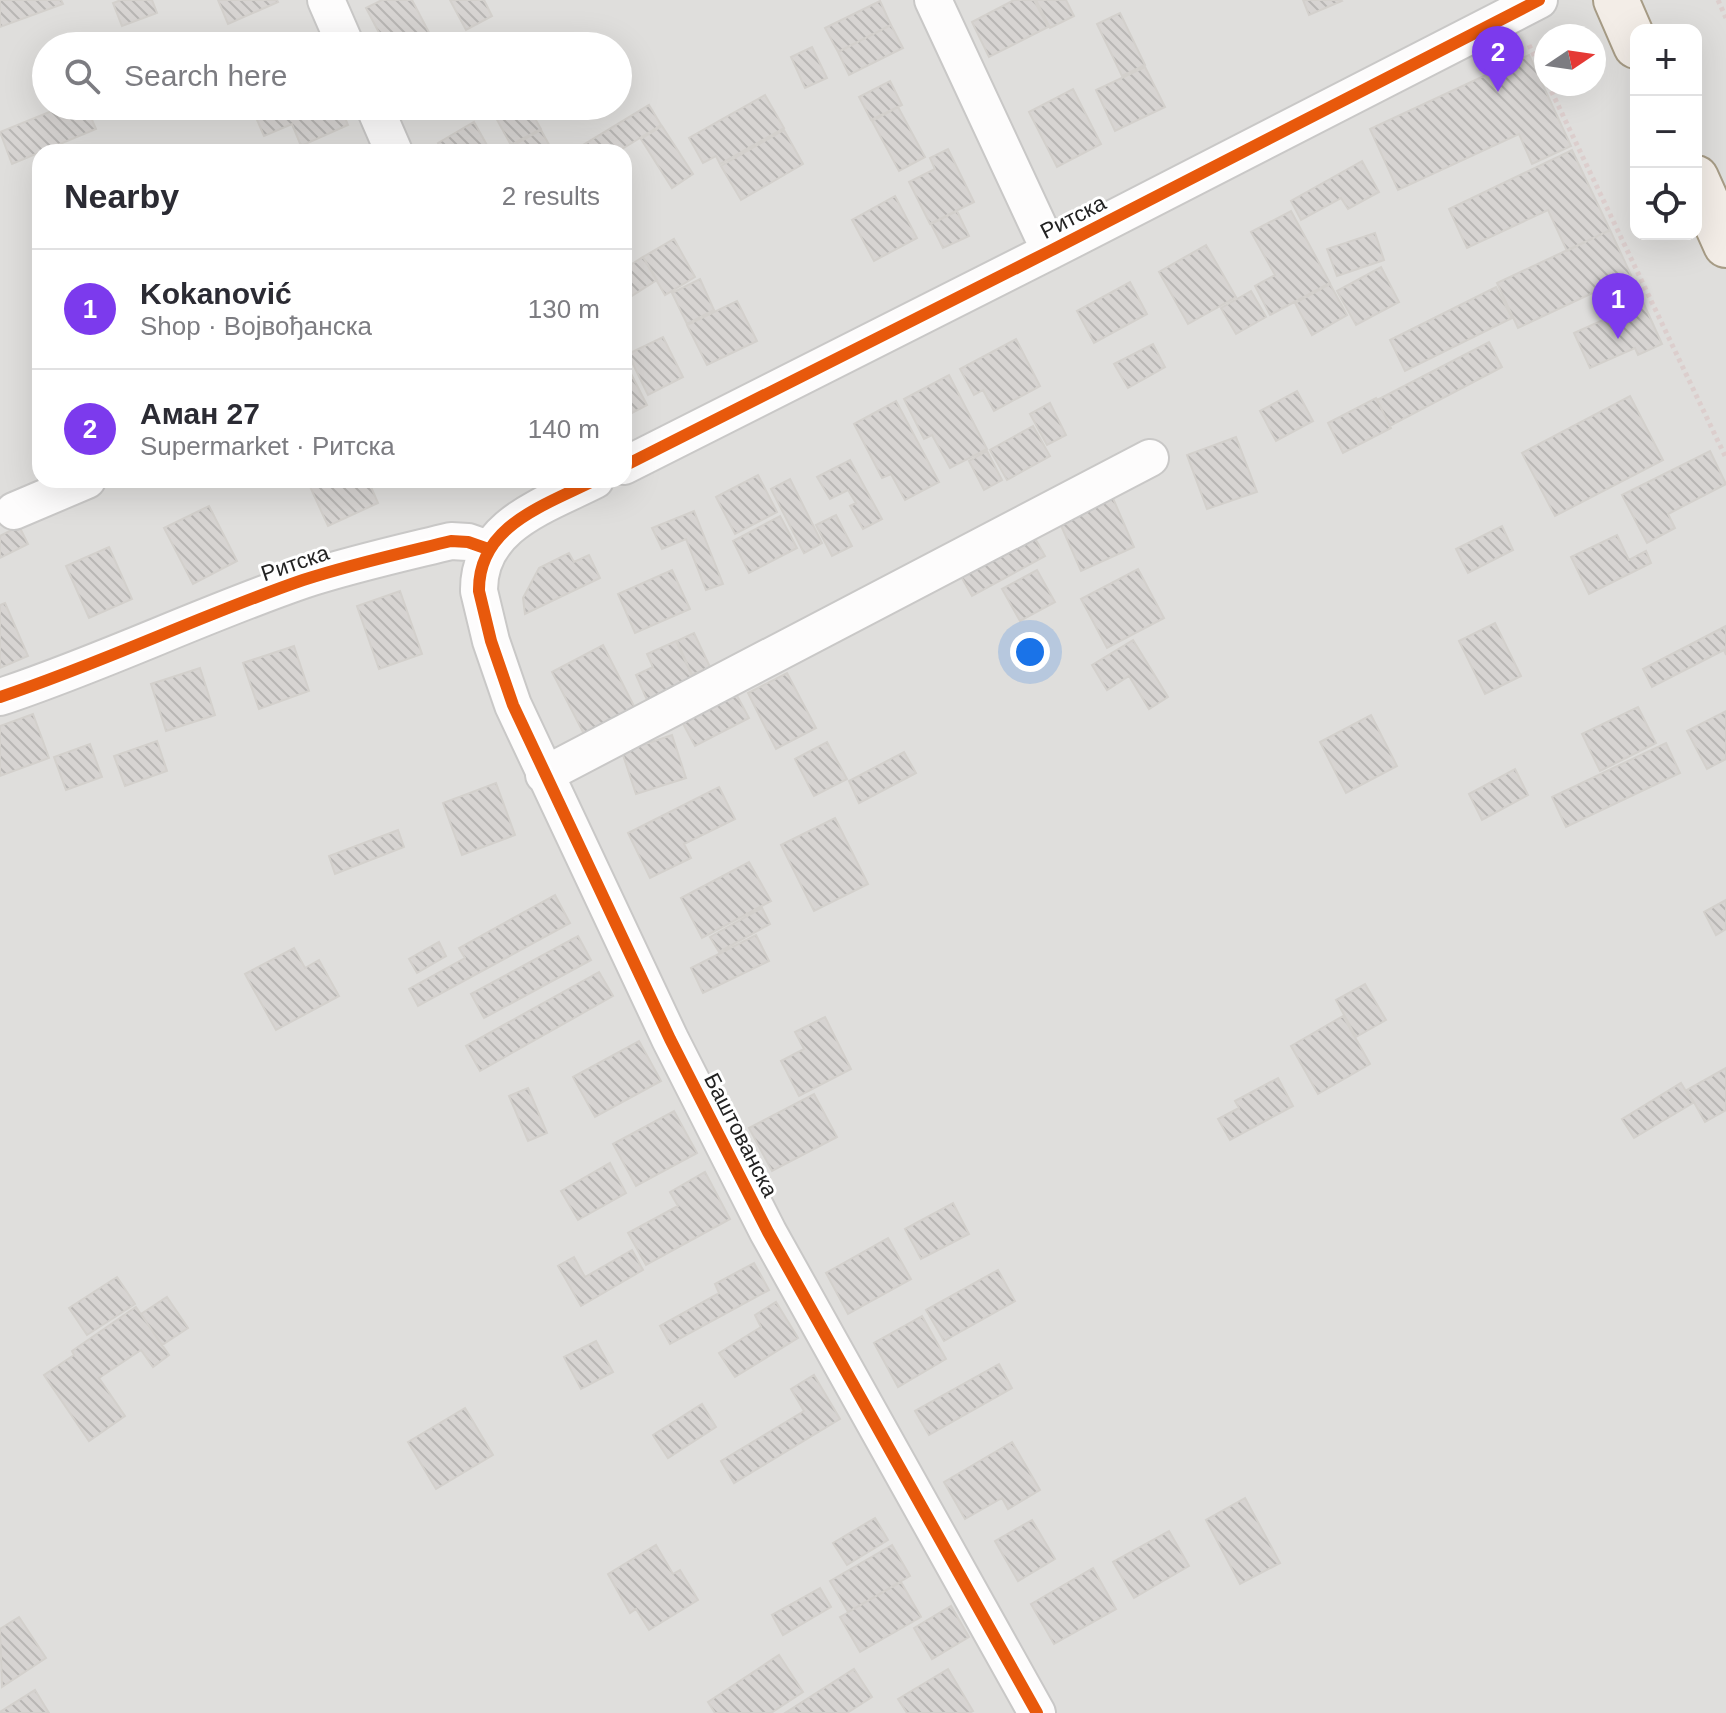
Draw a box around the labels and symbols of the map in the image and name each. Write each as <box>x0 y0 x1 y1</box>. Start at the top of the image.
north arrow <box>1534 24 1606 96</box>
pin: 2 <box>1472 26 1524 92</box>
street label: Ритска <box>1036 190 1111 244</box>
pin: 1 <box>1592 273 1644 339</box>
street label: Ритска <box>258 540 333 586</box>
your location <box>1010 632 1050 672</box>
street label: Баштованска <box>699 1069 783 1202</box>

